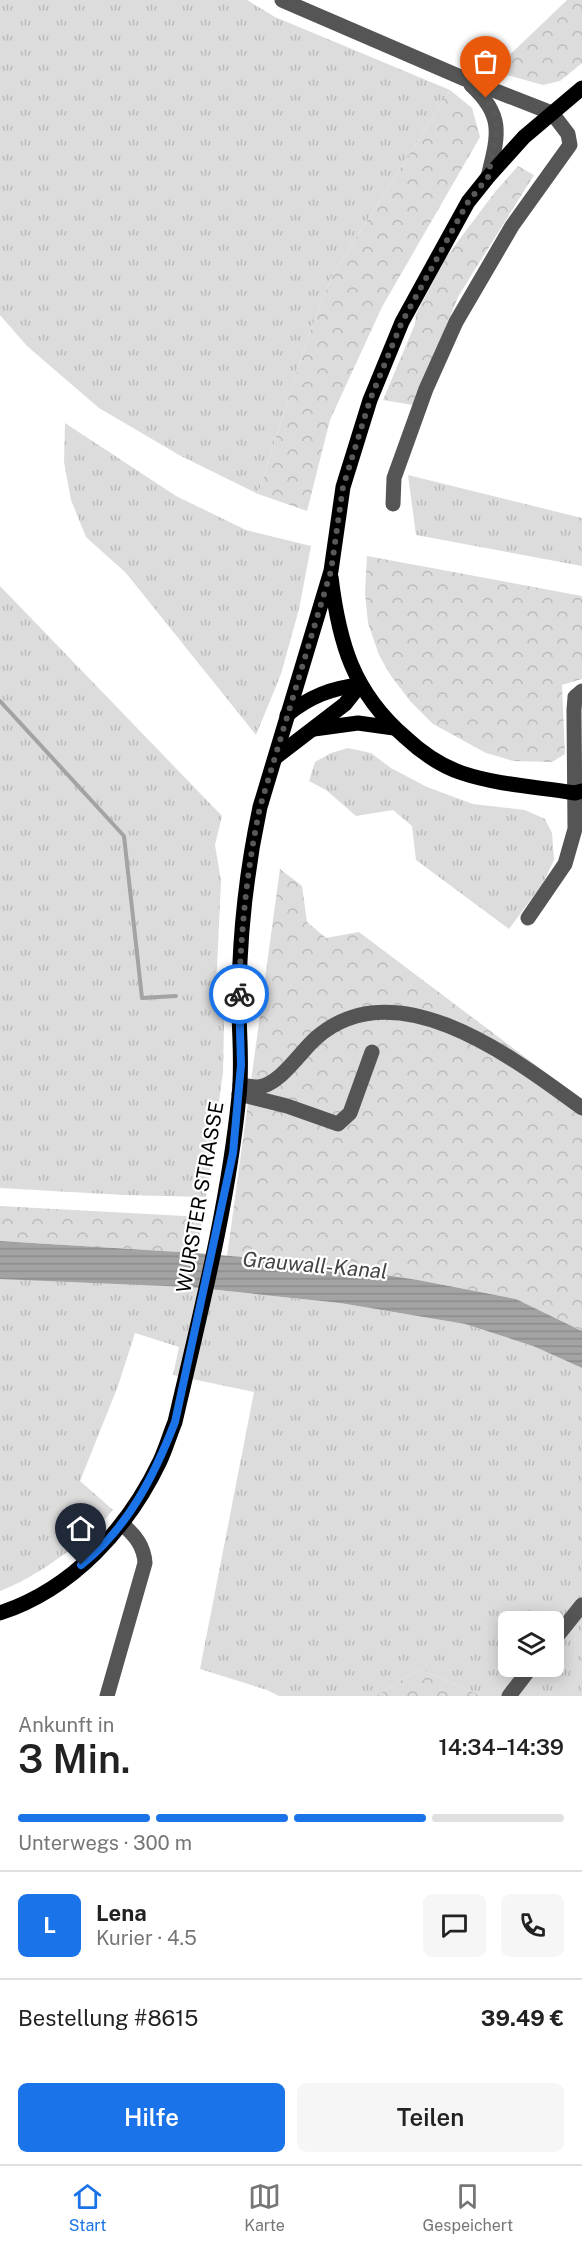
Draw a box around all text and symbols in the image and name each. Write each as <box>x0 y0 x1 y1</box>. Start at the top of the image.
pin <box>460 36 511 98</box>
icon: bag <box>469 45 502 78</box>
courier <box>209 964 269 1024</box>
icon: bike <box>223 978 256 1011</box>
street label: WURSTER STRASSE <box>171 1099 229 1295</box>
water label: Grauwall-Kanal <box>242 1246 388 1284</box>
pin <box>55 1503 106 1565</box>
icon: home <box>64 1512 97 1545</box>
map controls <box>498 1611 564 1677</box>
button: layers <box>498 1611 564 1677</box>
text: Ankunft in <box>18 1713 114 1737</box>
text: 14:34–14:39 <box>439 1734 564 1760</box>
text: 3 Min. <box>18 1736 130 1782</box>
text: Unterwegs · 300 m <box>18 1831 192 1855</box>
button: chat <box>423 1894 486 1957</box>
button: phone <box>501 1894 564 1957</box>
text: Lena <box>96 1900 147 1926</box>
text: L <box>43 1912 56 1938</box>
text: Kurier · 4.5 <box>96 1926 197 1950</box>
text: Bestellung #8615 <box>18 2005 198 2031</box>
text: 39.49 € <box>481 2005 564 2031</box>
button: Hilfe <box>18 2083 285 2152</box>
button: Teilen <box>297 2083 564 2152</box>
tab: Start <box>69 2180 107 2235</box>
tab: Karte <box>244 2180 285 2235</box>
tab: Gespeichert <box>423 2180 513 2235</box>

